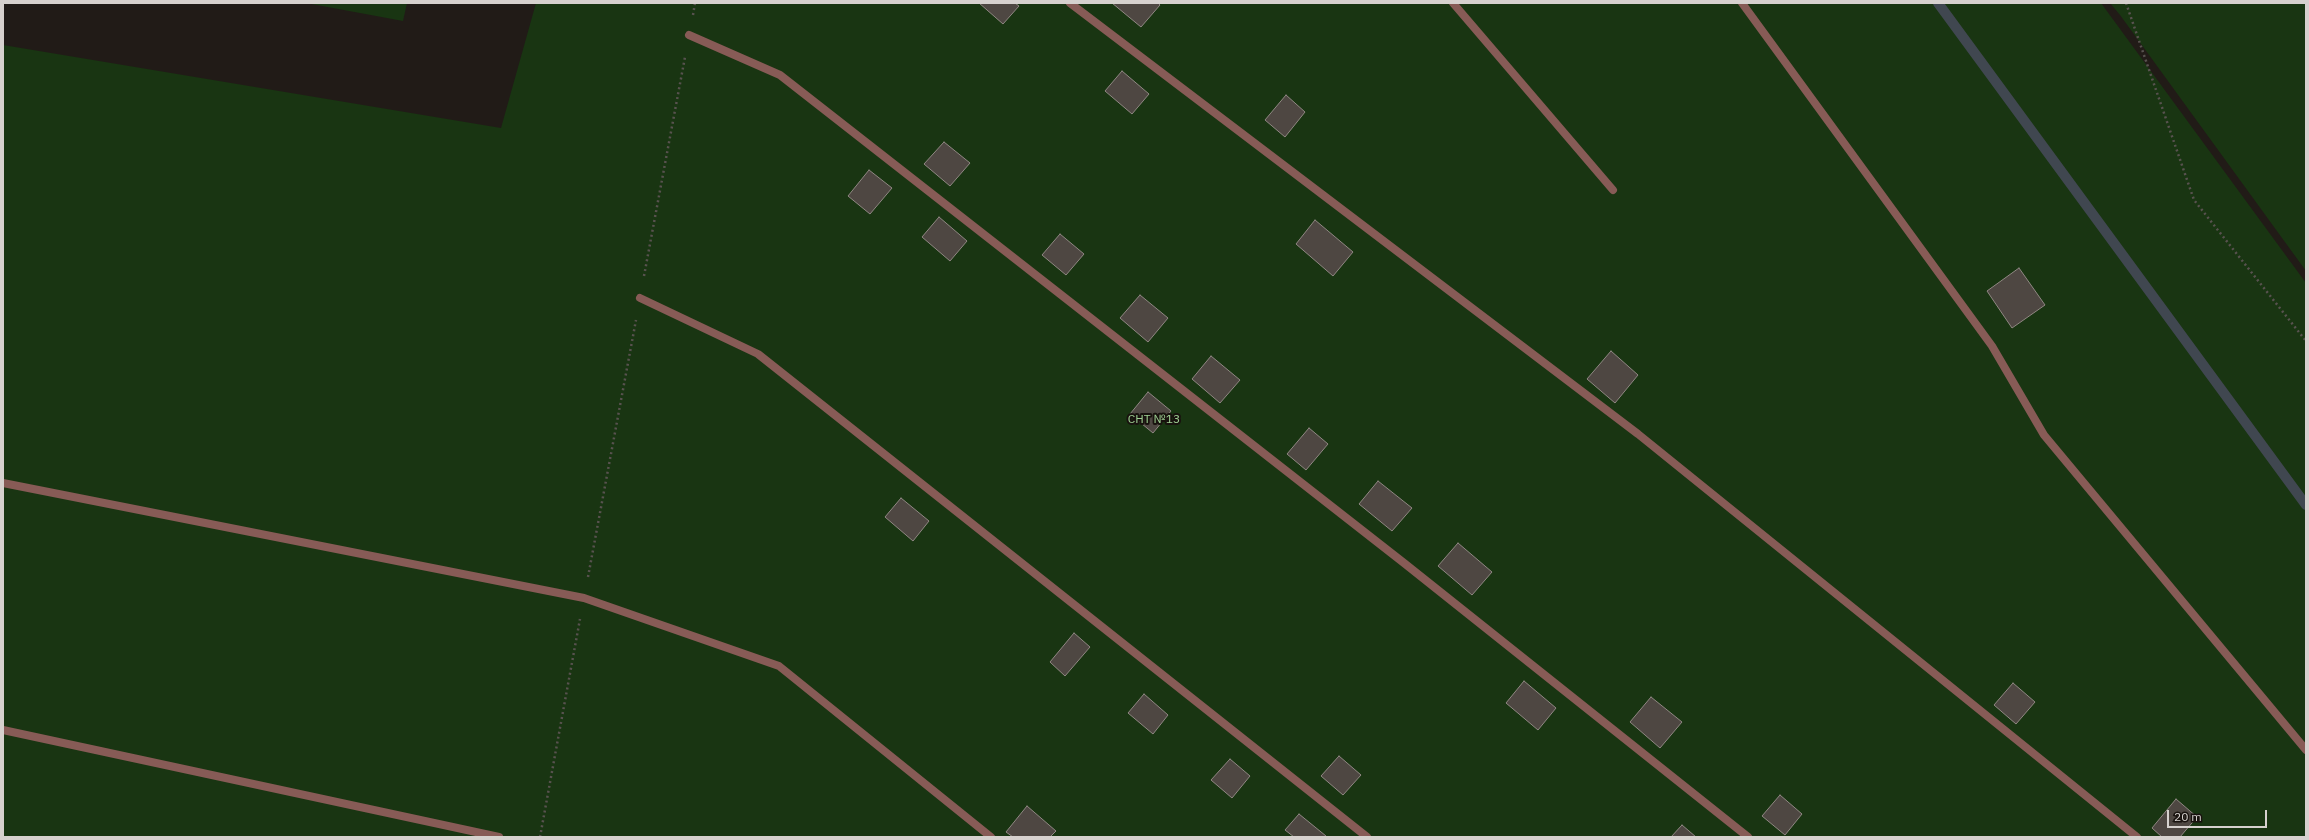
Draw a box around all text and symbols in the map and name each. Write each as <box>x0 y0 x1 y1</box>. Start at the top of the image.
park label: СНТ №13 <box>1128 413 1180 427</box>
scale bar <box>2169 802 2269 828</box>
text: 20 m <box>2174 809 2202 824</box>

